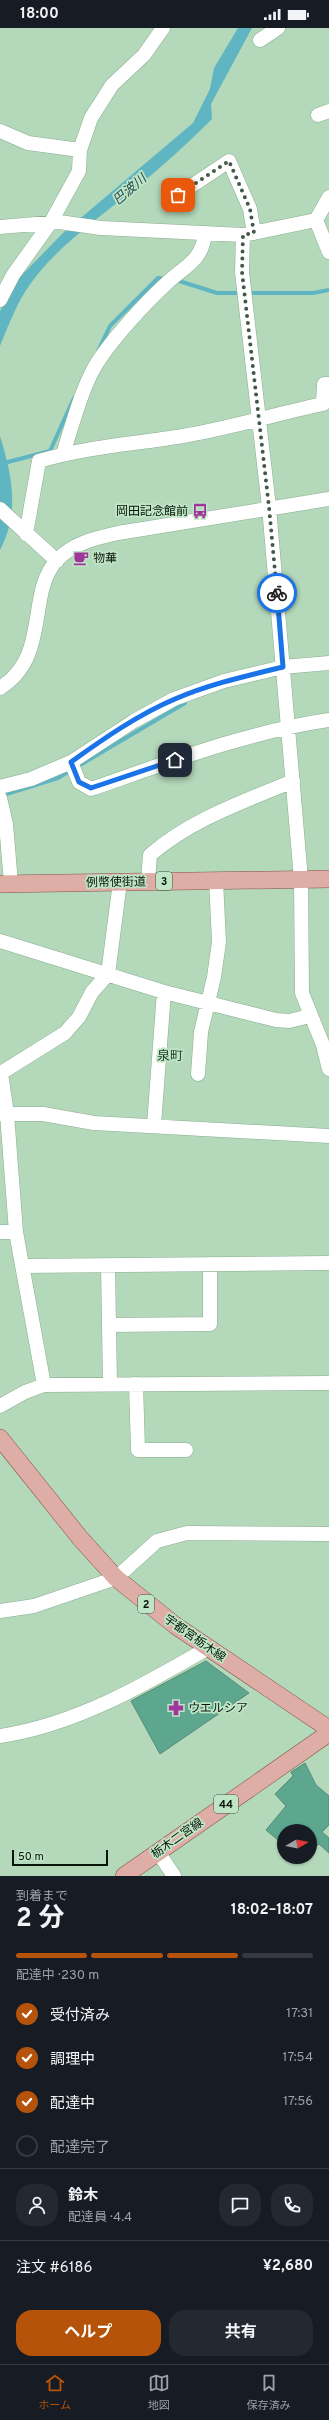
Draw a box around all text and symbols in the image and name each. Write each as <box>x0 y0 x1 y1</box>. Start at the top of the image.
text: 18:00 <box>20 5 59 24</box>
water label: 巴波川 <box>110 170 152 209</box>
pin <box>161 178 195 212</box>
icon: bag <box>167 184 189 206</box>
bus stop icon: 岡田記念館前 <box>191 502 209 520</box>
place label: 岡田記念館前 <box>116 504 188 520</box>
cafe icon: 物華 <box>72 549 90 567</box>
place label: 物華 <box>93 551 117 567</box>
courier <box>257 573 297 613</box>
icon: bike <box>266 582 288 604</box>
pin <box>158 743 192 777</box>
icon: home <box>164 749 186 771</box>
road number: 3 <box>156 872 172 890</box>
street label: 例幣使街道 <box>86 874 146 892</box>
district label: 泉町 <box>157 1049 183 1065</box>
road number: 2 <box>138 1595 154 1613</box>
street label: 宇都宮栃木線 <box>160 1612 229 1666</box>
pharmacy icon: ウエルシア <box>167 1699 185 1717</box>
place label: ウエルシア <box>188 1701 248 1717</box>
road number: 44 <box>214 1795 238 1813</box>
street label: 栃木二宮線 <box>148 1815 207 1863</box>
north arrow <box>277 1824 317 1864</box>
map controls <box>277 1824 317 1864</box>
scale bar <box>12 1848 108 1867</box>
text: 50 m <box>18 1850 44 1864</box>
text: 到着まで <box>16 1889 68 1905</box>
text: 18:02–18:07 <box>231 1901 313 1920</box>
text: 2 分 <box>16 1903 64 1936</box>
text: 配達中 · 230 m <box>16 1968 99 1984</box>
icon: check <box>16 2003 38 2025</box>
text: 17:31 <box>286 2006 313 2022</box>
text: 受付済み <box>50 2007 110 2026</box>
icon: check <box>16 2047 38 2069</box>
text: 17:54 <box>283 2050 313 2066</box>
text: 調理中 <box>50 2051 95 2070</box>
icon: check <box>16 2091 38 2113</box>
text: 17:56 <box>283 2094 313 2110</box>
text: 配達中 <box>50 2095 95 2114</box>
text: 配達完了 <box>50 2139 110 2158</box>
button: person <box>16 2184 58 2226</box>
button: chat <box>219 2184 261 2226</box>
button: phone <box>271 2184 313 2226</box>
text: 鈴木 <box>68 2187 98 2206</box>
text: 配達員 · 4.4 <box>68 2210 132 2226</box>
text: ¥2,680 <box>263 2257 313 2276</box>
text: 注文 #6186 <box>16 2259 92 2278</box>
button: ヘルプ <box>16 2310 161 2356</box>
button: 共有 <box>169 2310 313 2356</box>
tab: ホーム <box>38 2372 71 2413</box>
tab: 地図 <box>148 2372 170 2413</box>
tab: 保存済み <box>247 2372 291 2413</box>

